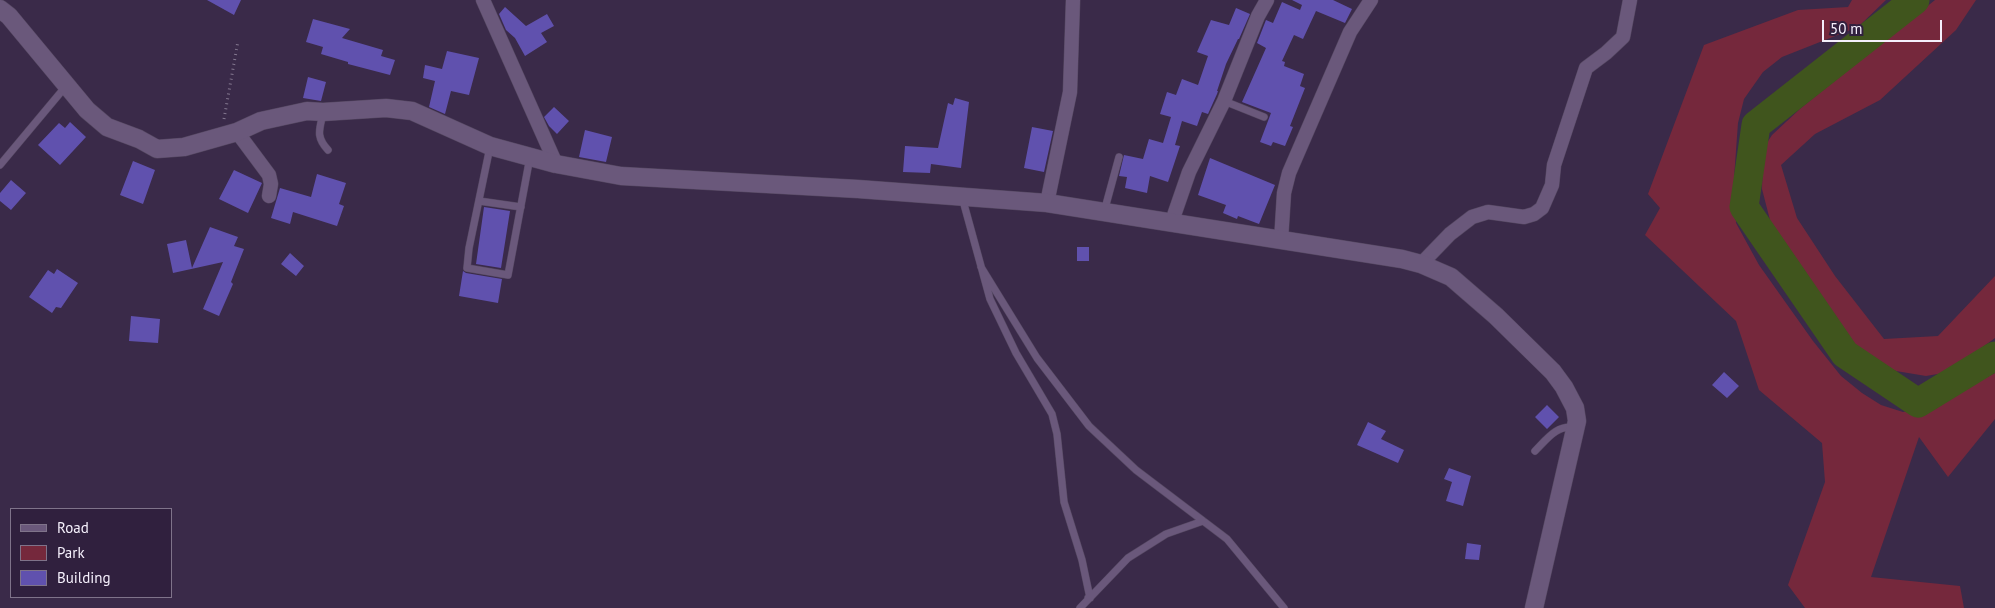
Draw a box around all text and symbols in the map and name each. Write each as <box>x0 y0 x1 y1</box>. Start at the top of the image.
scale bar <box>1825 10 1945 42</box>
text: 50 m <box>1830 19 1863 38</box>
legend <box>10 508 172 598</box>
text: Road <box>57 518 89 537</box>
text: Park <box>57 543 85 562</box>
text: Building <box>57 568 111 587</box>

